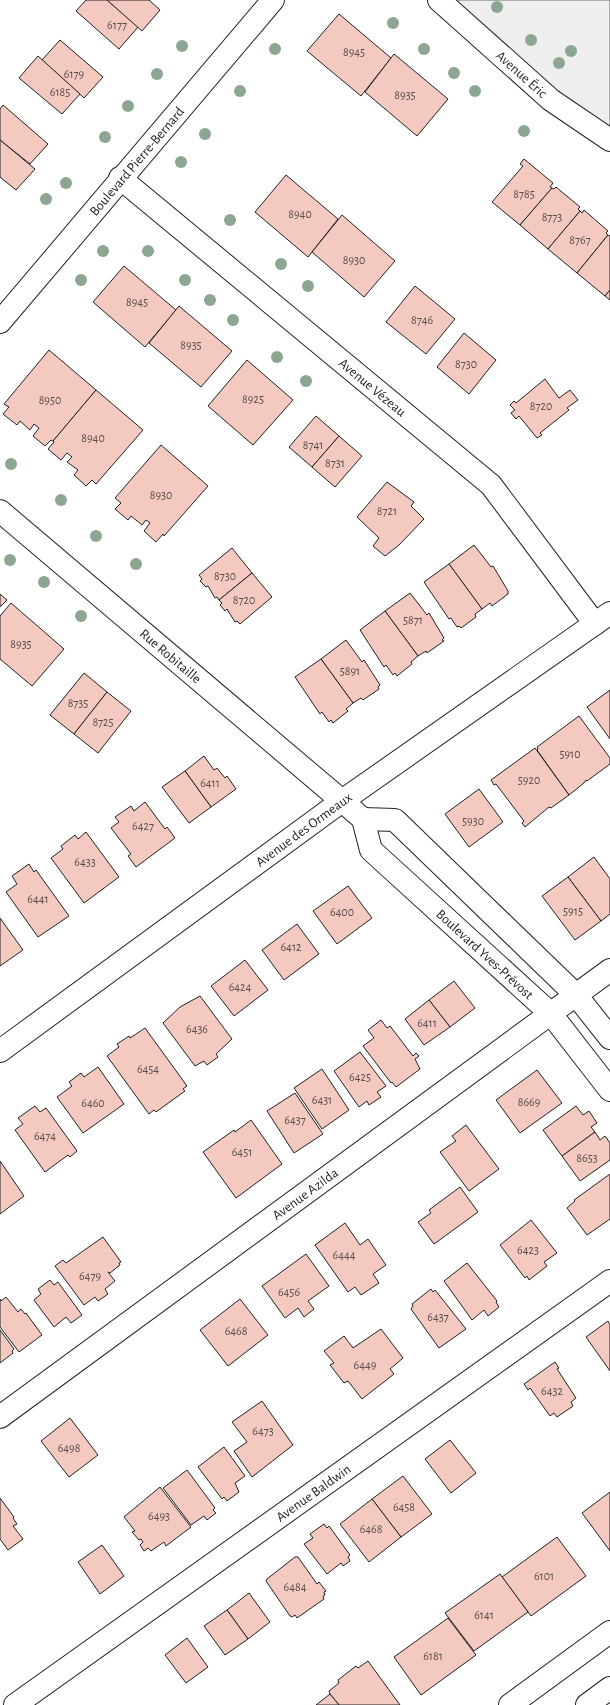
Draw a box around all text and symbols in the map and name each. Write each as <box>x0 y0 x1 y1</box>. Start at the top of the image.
house number: 6177 <box>107 19 127 31</box>
house number: 8945 <box>343 46 365 58</box>
street label: Avenue Éric <box>493 48 550 101</box>
house number: 6179 <box>64 68 85 80</box>
house number: 6185 <box>50 86 70 98</box>
house number: 8935 <box>394 89 416 101</box>
street label: Boulevard Pierre-Bernard <box>87 105 187 219</box>
house number: 8785 <box>513 188 535 200</box>
house number: 8940 <box>288 208 312 220</box>
house number: 8773 <box>542 211 562 223</box>
house number: 8767 <box>569 234 591 246</box>
house number: 8930 <box>343 254 365 266</box>
house number: 8945 <box>126 296 148 308</box>
house number: 8746 <box>411 314 433 326</box>
house number: 8935 <box>180 339 202 351</box>
street label: Avenue Vézeau <box>336 356 408 420</box>
house number: 8730 <box>455 358 477 370</box>
house number: 8925 <box>242 393 264 405</box>
house number: 8950 <box>39 394 61 406</box>
house number: 8720 <box>530 400 552 412</box>
house number: 8940 <box>81 432 105 444</box>
house number: 8741 <box>303 439 323 451</box>
house number: 8731 <box>325 457 345 469</box>
house number: 8930 <box>150 489 172 501</box>
house number: 8721 <box>377 505 397 517</box>
house number: 8730 <box>214 570 236 582</box>
house number: 8720 <box>233 594 255 606</box>
house number: 5871 <box>403 614 423 626</box>
street label: Rue Robitaille <box>137 627 204 687</box>
house number: 8935 <box>10 638 32 650</box>
house number: 5891 <box>340 665 360 677</box>
house number: 8735 <box>68 697 88 709</box>
house number: 8725 <box>92 716 114 728</box>
house number: 5910 <box>559 748 581 760</box>
house number: 5920 <box>518 774 540 786</box>
house number: 6411 <box>200 777 220 789</box>
street label: Avenue des Ormeaux <box>253 790 355 870</box>
house number: 5930 <box>462 815 484 827</box>
house number: 6427 <box>132 820 154 832</box>
house number: 6433 <box>74 856 96 868</box>
house number: 6441 <box>27 893 49 905</box>
house number: 5915 <box>563 905 583 917</box>
house number: 6400 <box>330 906 354 918</box>
street label: Boulevard Yves-Prévost <box>433 907 536 1003</box>
house number: 6412 <box>280 941 302 953</box>
house number: 6424 <box>229 981 252 993</box>
house number: 6411 <box>417 1017 437 1029</box>
house number: 6436 <box>186 1023 208 1035</box>
house number: 6454 <box>137 1063 159 1075</box>
house number: 6425 <box>349 1071 371 1083</box>
house number: 6431 <box>312 1094 332 1106</box>
house number: 8669 <box>518 1096 541 1108</box>
house number: 6460 <box>81 1097 105 1109</box>
house number: 6437 <box>284 1114 306 1126</box>
house number: 6474 <box>34 1130 56 1142</box>
house number: 6451 <box>232 1146 252 1158</box>
house number: 8653 <box>576 1152 598 1164</box>
street label: Avenue Azilda <box>270 1165 341 1223</box>
house number: 6423 <box>517 1244 539 1256</box>
house number: 6444 <box>333 1249 356 1261</box>
house number: 6479 <box>79 1270 101 1282</box>
house number: 6456 <box>278 1286 300 1298</box>
house number: 6437 <box>427 1311 449 1323</box>
house number: 6468 <box>225 1325 248 1337</box>
house number: 6449 <box>354 1359 377 1371</box>
house number: 6432 <box>541 1385 563 1397</box>
house number: 6473 <box>252 1425 274 1437</box>
house number: 6498 <box>58 1442 81 1454</box>
street label: Avenue Baldwin <box>274 1462 354 1525</box>
house number: 6458 <box>393 1501 415 1513</box>
house number: 6493 <box>148 1510 170 1522</box>
house number: 6468 <box>360 1523 383 1535</box>
house number: 6101 <box>534 1570 554 1582</box>
house number: 6484 <box>284 1581 307 1593</box>
house number: 6141 <box>474 1609 494 1621</box>
house number: 6181 <box>423 1650 443 1662</box>

